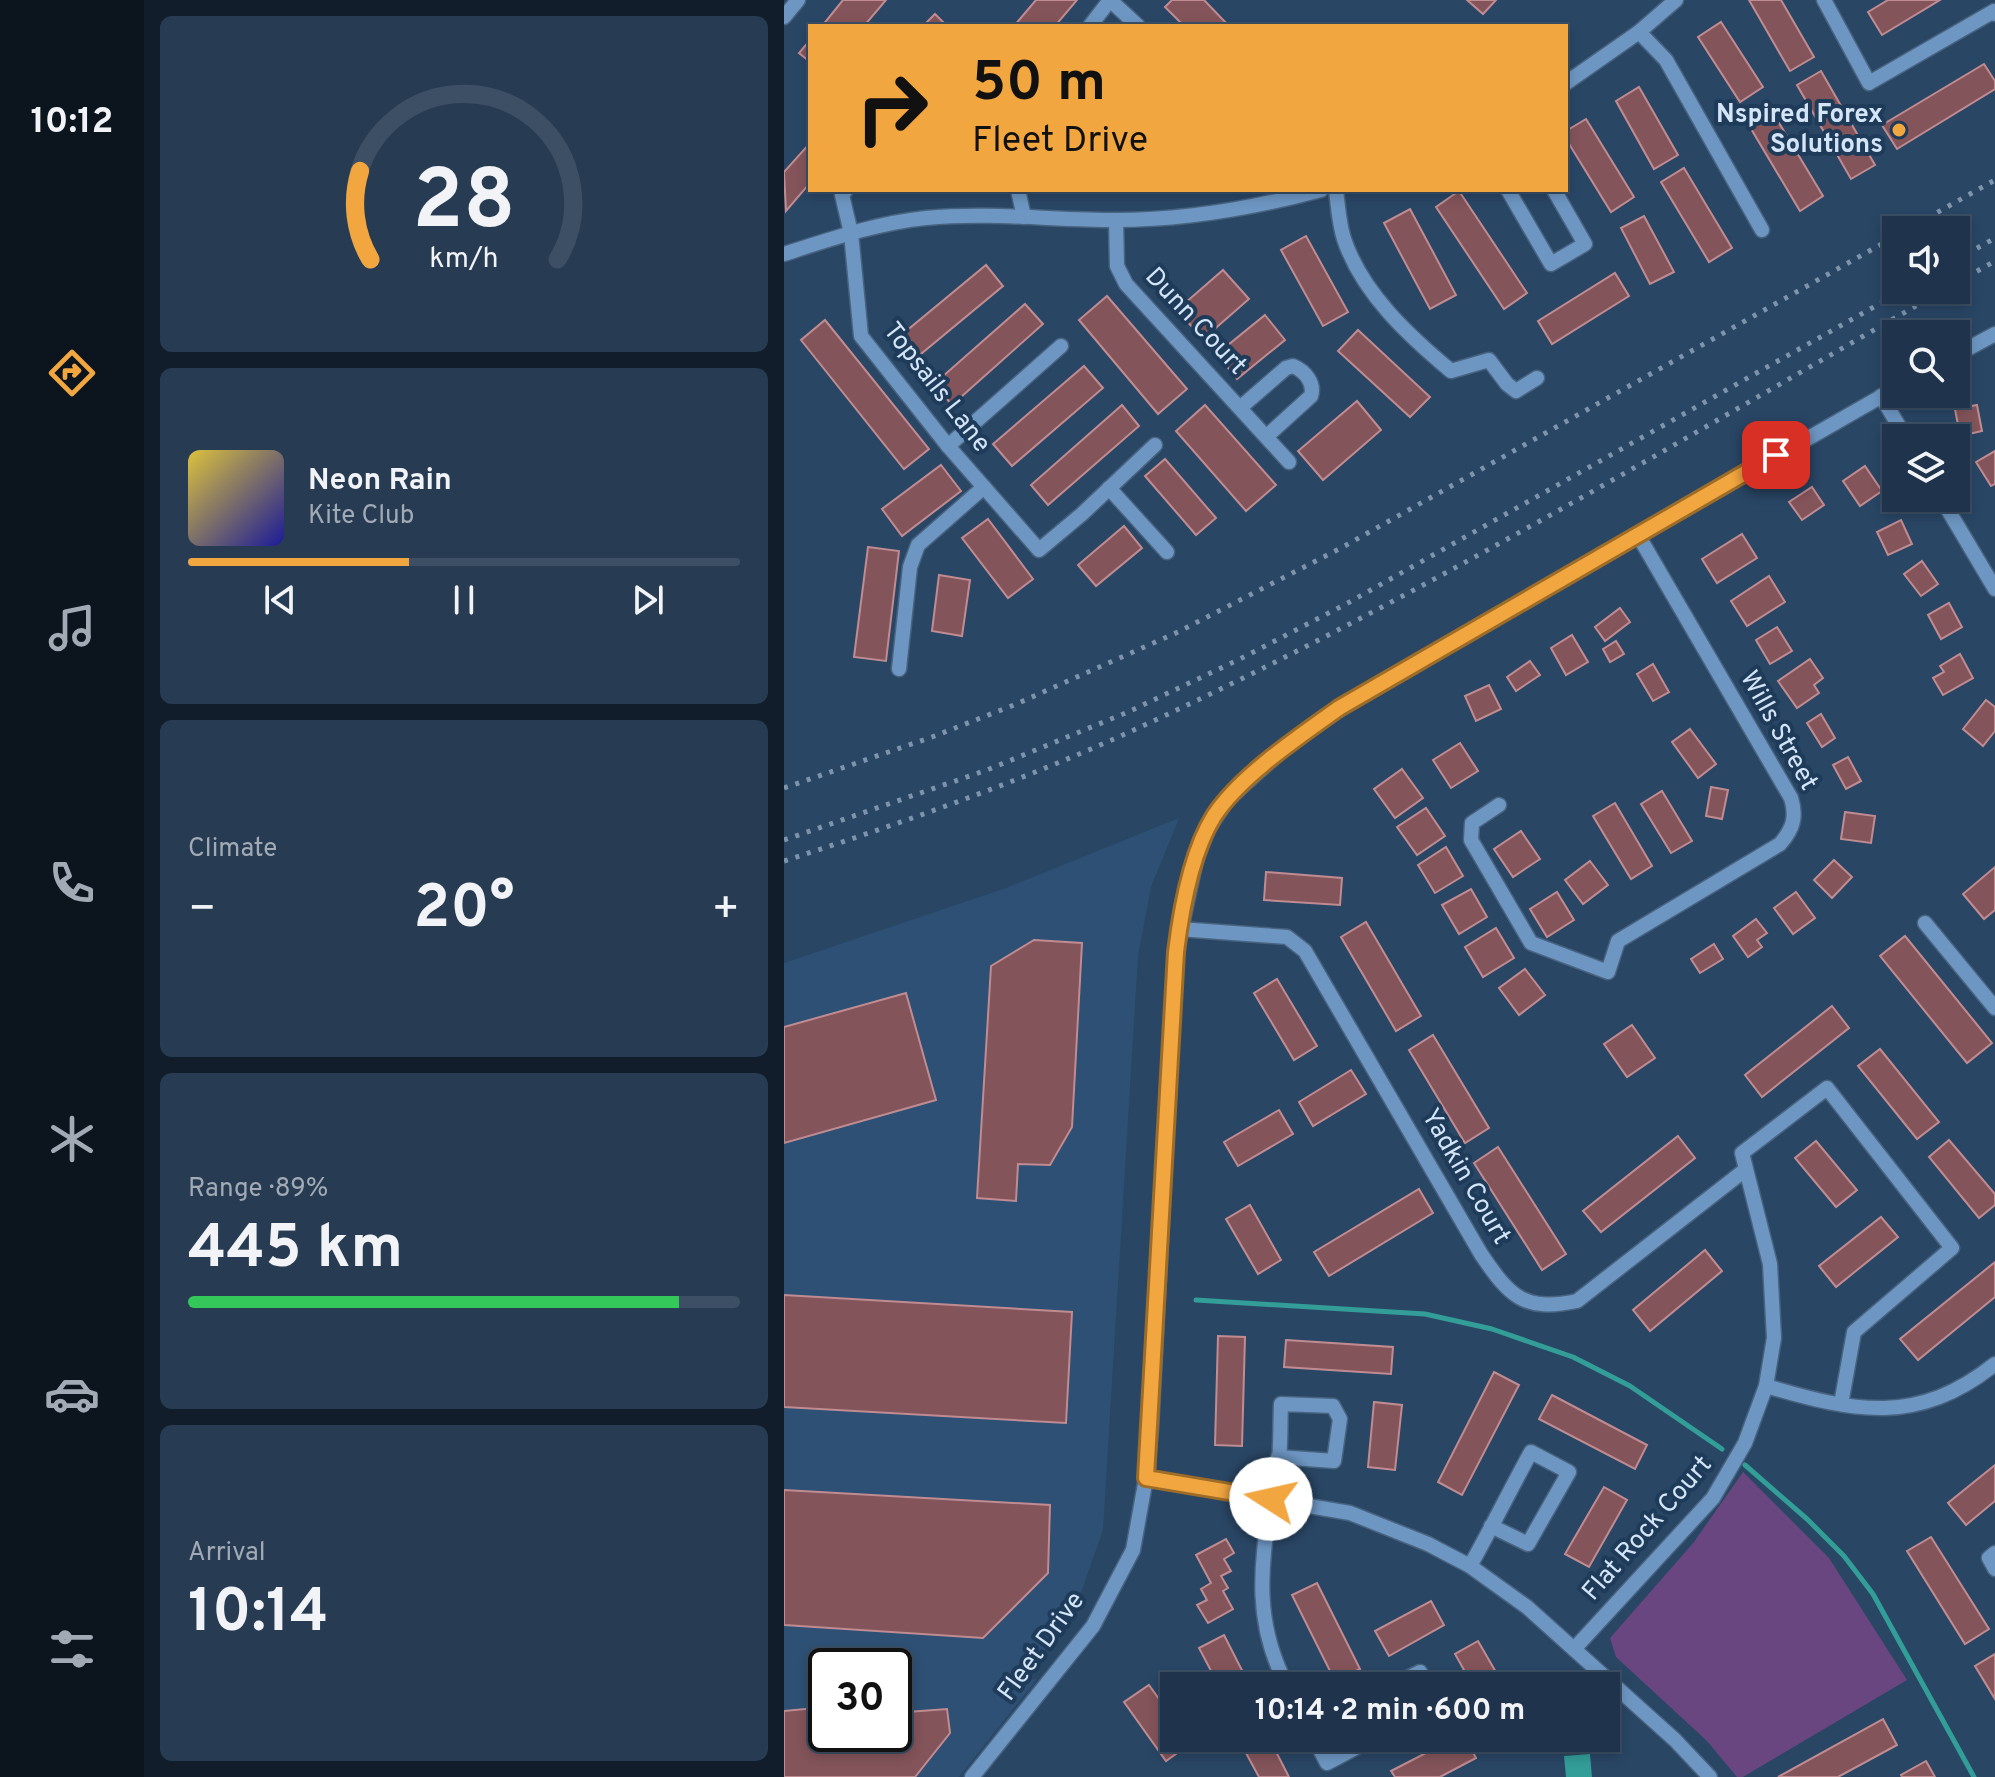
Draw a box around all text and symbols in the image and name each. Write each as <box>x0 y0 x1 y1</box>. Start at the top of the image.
text: 50 m <box>972 50 1106 120</box>
icon: right <box>840 56 944 160</box>
place label: Nspired Forex Solutions <box>1716 99 1883 162</box>
text: 10:12 <box>30 100 114 146</box>
text: Fleet Drive <box>972 119 1148 165</box>
marker: Nspired Forex Solutions <box>1890 121 1908 139</box>
text: 28 <box>412 153 516 258</box>
map controls <box>1882 216 1970 512</box>
button: sound <box>1882 216 1970 304</box>
text: km/h <box>429 242 499 278</box>
street label: Dunn Court <box>1137 261 1253 383</box>
street label: Topsails Lane <box>875 316 997 460</box>
button: search <box>1882 320 1970 408</box>
icon: directions <box>44 345 100 401</box>
pin <box>1742 421 1810 489</box>
button: layers <box>1882 424 1970 512</box>
icon: arrive <box>1754 433 1798 477</box>
text: Neon Rain <box>308 463 452 500</box>
text: Kite Club <box>308 500 414 533</box>
icon: previous <box>258 578 302 622</box>
icon: pause <box>442 578 486 622</box>
icon: next <box>626 578 670 622</box>
icon: music <box>44 600 100 656</box>
street label: Wills Street <box>1732 665 1824 797</box>
text: Climate <box>188 833 277 866</box>
icon: phone <box>44 855 100 911</box>
text: 20° <box>413 873 515 949</box>
text: − <box>188 883 216 939</box>
text: + <box>712 883 740 939</box>
street label: Yadkin Court <box>1413 1103 1517 1251</box>
icon: climate <box>44 1111 100 1167</box>
text: Range · 89% <box>188 1173 328 1206</box>
text: 445 km <box>188 1213 403 1289</box>
icon: car <box>44 1366 100 1422</box>
street label: Flat Rock Court <box>1576 1450 1720 1608</box>
position arrow <box>1229 1457 1313 1541</box>
text: Arrival <box>188 1537 266 1570</box>
text: 10:14 <box>188 1577 329 1653</box>
street label: Fleet Drive <box>991 1586 1093 1708</box>
icon: filters <box>44 1621 100 1677</box>
speed limit sign: 30 <box>808 1648 912 1752</box>
text: 10:14 · 2 min · 600 m <box>1255 1693 1525 1730</box>

